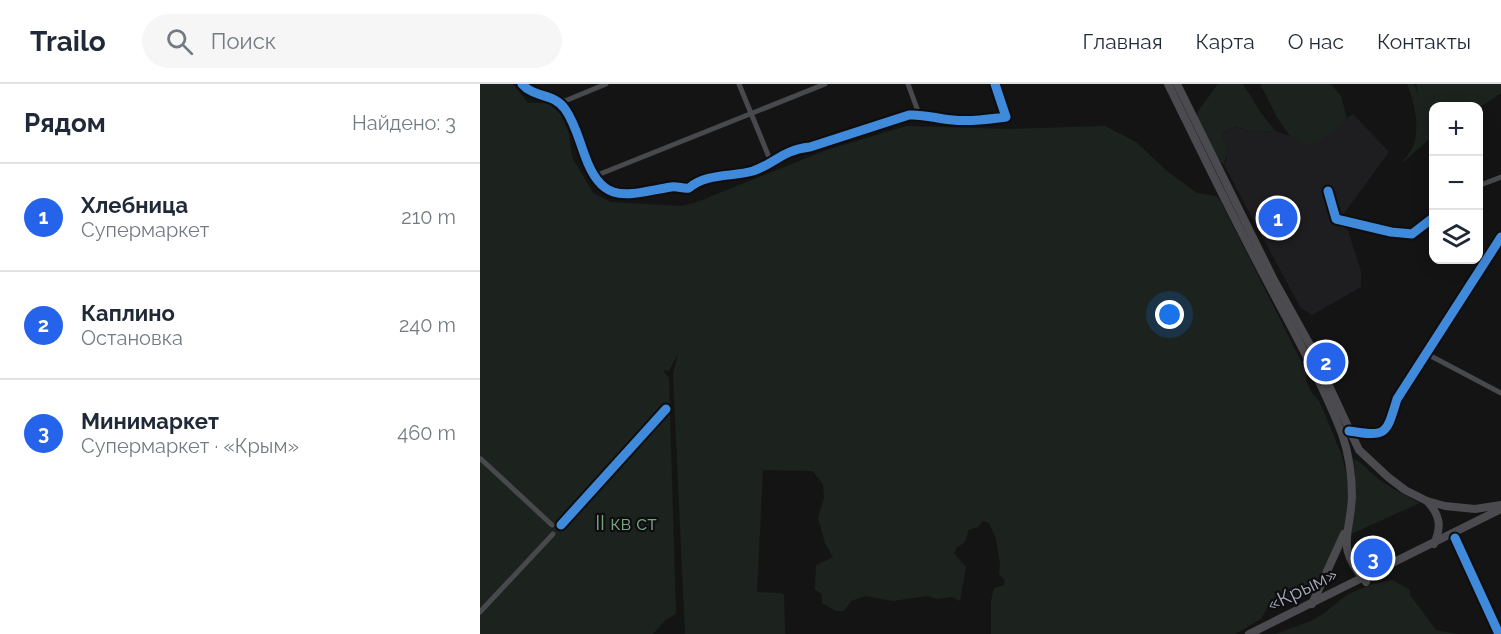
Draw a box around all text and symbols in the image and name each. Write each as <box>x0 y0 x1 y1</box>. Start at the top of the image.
search box <box>142 14 562 68</box>
text: Trailo <box>30 25 106 58</box>
icon: search <box>163 25 196 58</box>
text: Поиск <box>211 28 276 54</box>
text: Главная <box>1083 29 1163 54</box>
text: Карта <box>1196 29 1255 54</box>
text: О нас <box>1288 29 1344 54</box>
text: Контакты <box>1377 29 1471 54</box>
map controls <box>1429 102 1483 264</box>
button: + <box>1429 102 1483 156</box>
text: Рядом <box>24 108 106 138</box>
text: Найдено: 3 <box>352 111 456 135</box>
button: − <box>1429 156 1483 210</box>
text: Хлебница <box>81 192 188 218</box>
pin: 1 <box>1258 196 1298 240</box>
text: 1 <box>39 205 48 229</box>
text: 210 m <box>401 205 456 229</box>
button: layers <box>1429 210 1483 264</box>
text: Супермаркет <box>81 218 209 242</box>
text: Каплино <box>81 300 175 326</box>
your location <box>1155 300 1184 329</box>
text: 2 <box>38 313 49 337</box>
text: 240 m <box>399 313 456 337</box>
text: Остановка <box>81 326 183 350</box>
pin: 2 <box>1306 340 1346 384</box>
text: Минимаркет <box>81 408 219 434</box>
text: 3 <box>38 421 49 445</box>
text: 460 m <box>397 421 456 445</box>
text: Супермаркет · «Крым» <box>81 434 299 458</box>
park label: II кв ст <box>595 511 657 535</box>
pin: 3 <box>1354 536 1392 580</box>
street label: «Крым» <box>1263 562 1341 616</box>

